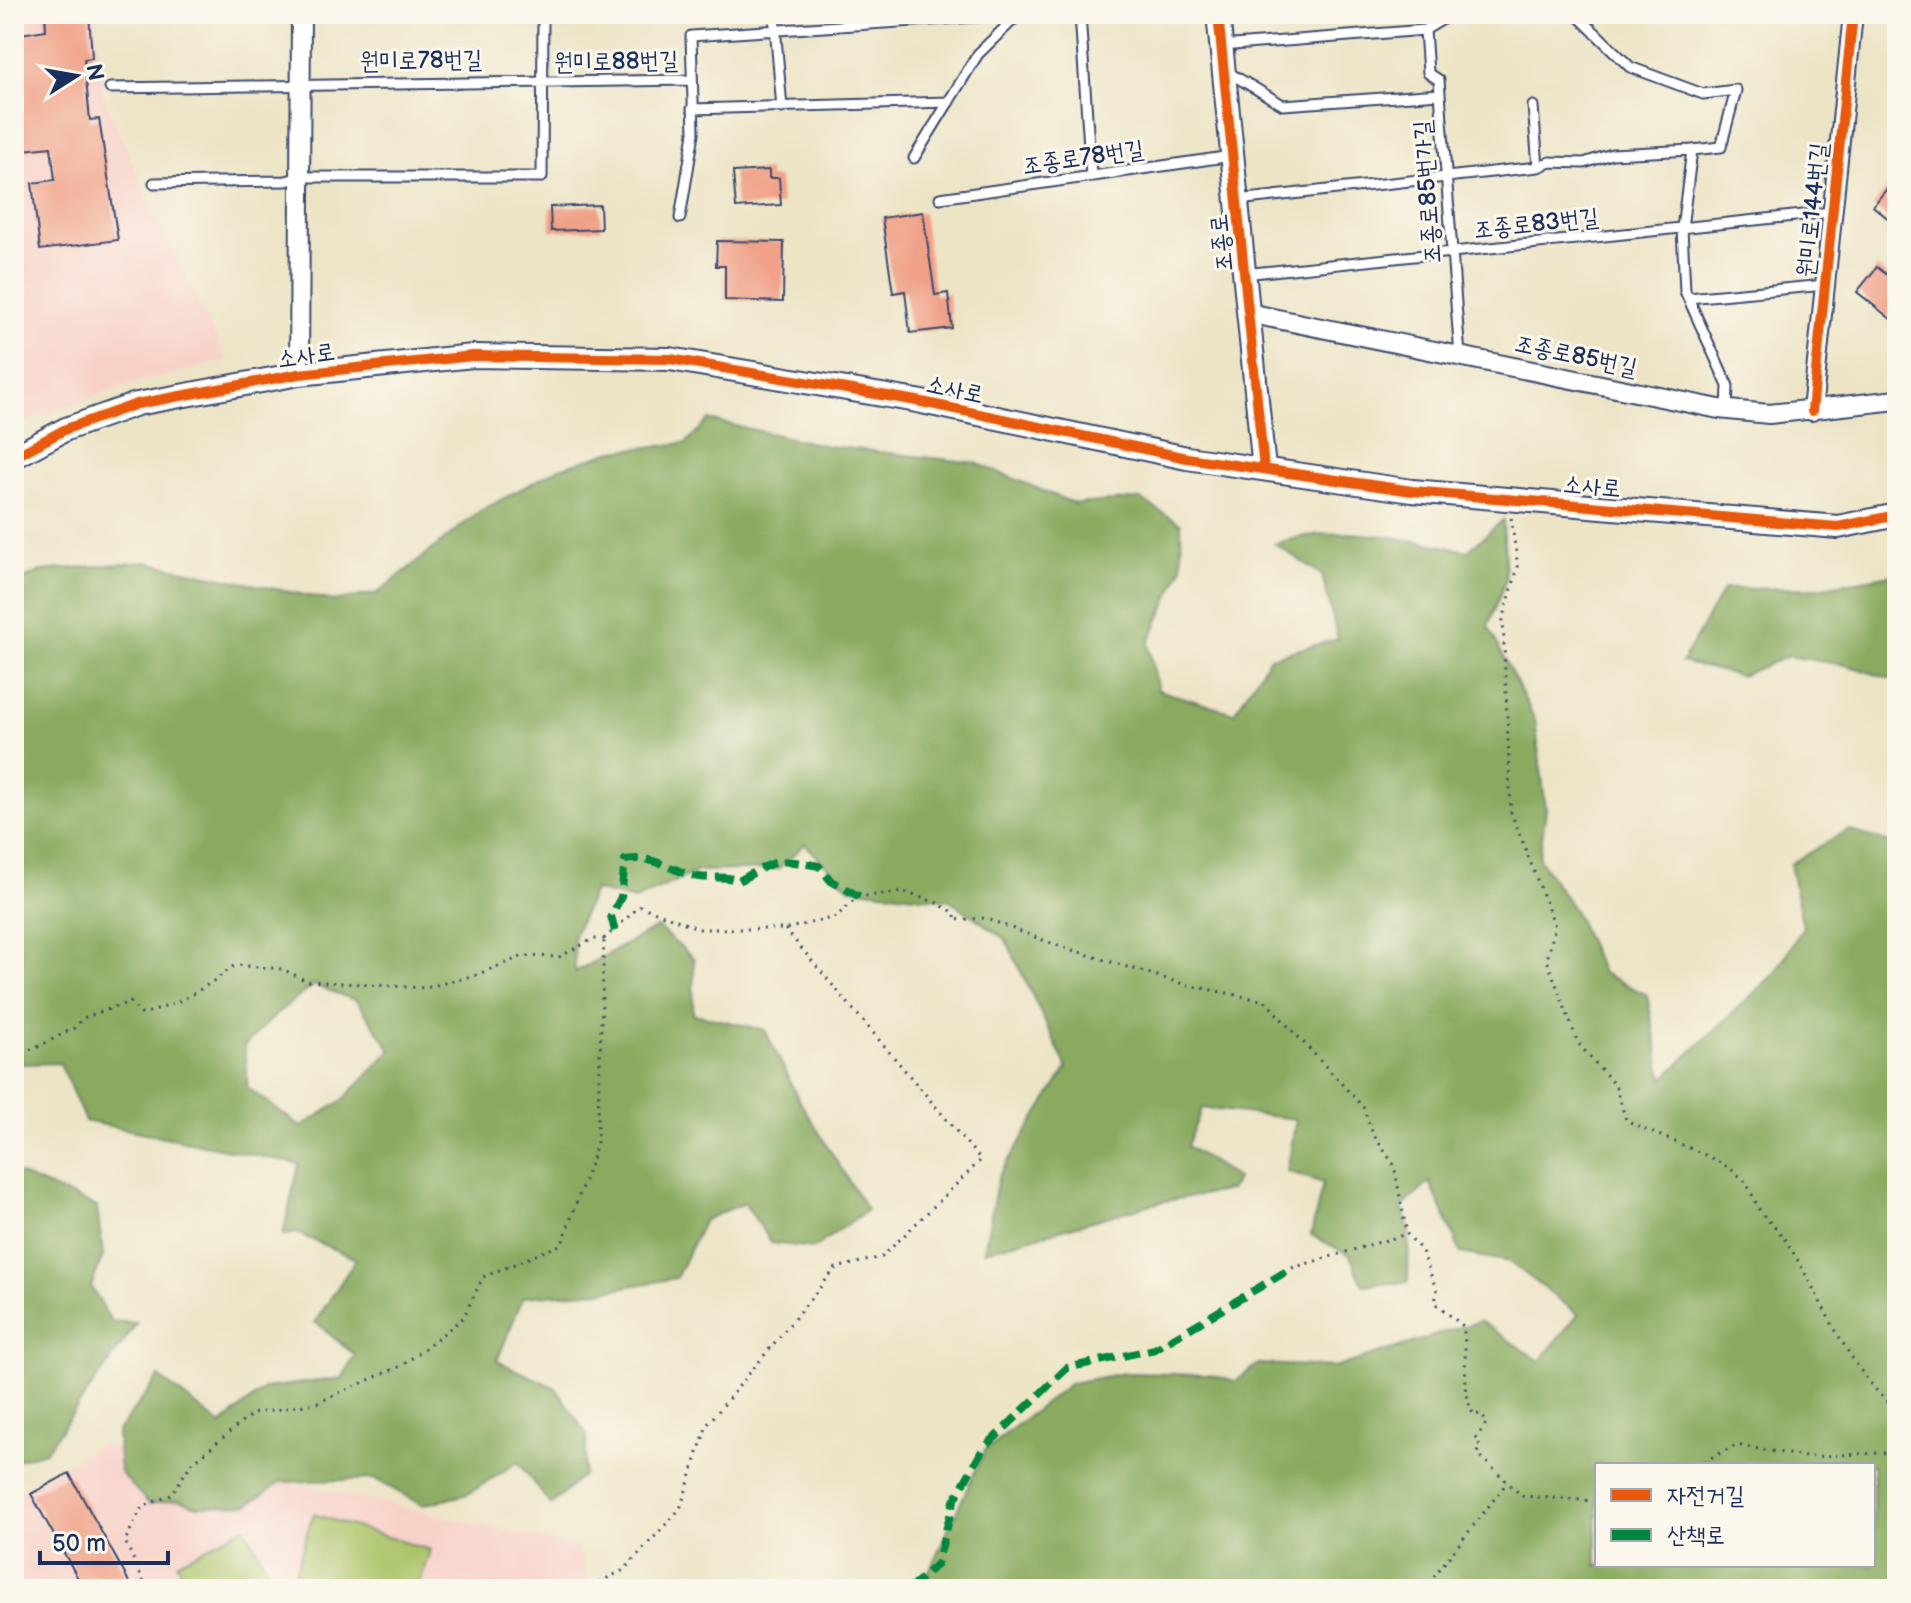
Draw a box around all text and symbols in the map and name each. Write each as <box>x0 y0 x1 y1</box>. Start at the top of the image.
north arrow <box>36 36 116 116</box>
street label: 원미로78번길 <box>360 45 482 76</box>
street label: 원미로88번길 <box>553 46 679 77</box>
text: N <box>79 62 109 83</box>
street label: 조종로85번가길 <box>1408 119 1447 265</box>
street label: 조종로78번길 <box>1020 135 1146 180</box>
street label: 원미로144번길 <box>1791 141 1834 279</box>
street label: 조종로83번길 <box>1472 203 1600 244</box>
street label: 조종로 <box>1204 213 1239 273</box>
street label: 조종로85번길 <box>1512 328 1640 383</box>
street label: 소사로 <box>275 337 337 374</box>
street label: 소사로 <box>924 369 986 410</box>
street label: 소사로 <box>1562 470 1622 503</box>
legend <box>1595 1463 1875 1567</box>
text: 자전거길 <box>1667 1481 1744 1510</box>
scale bar <box>40 1515 168 1565</box>
text: 산책로 <box>1667 1521 1725 1550</box>
text: 50 m <box>52 1529 106 1558</box>

